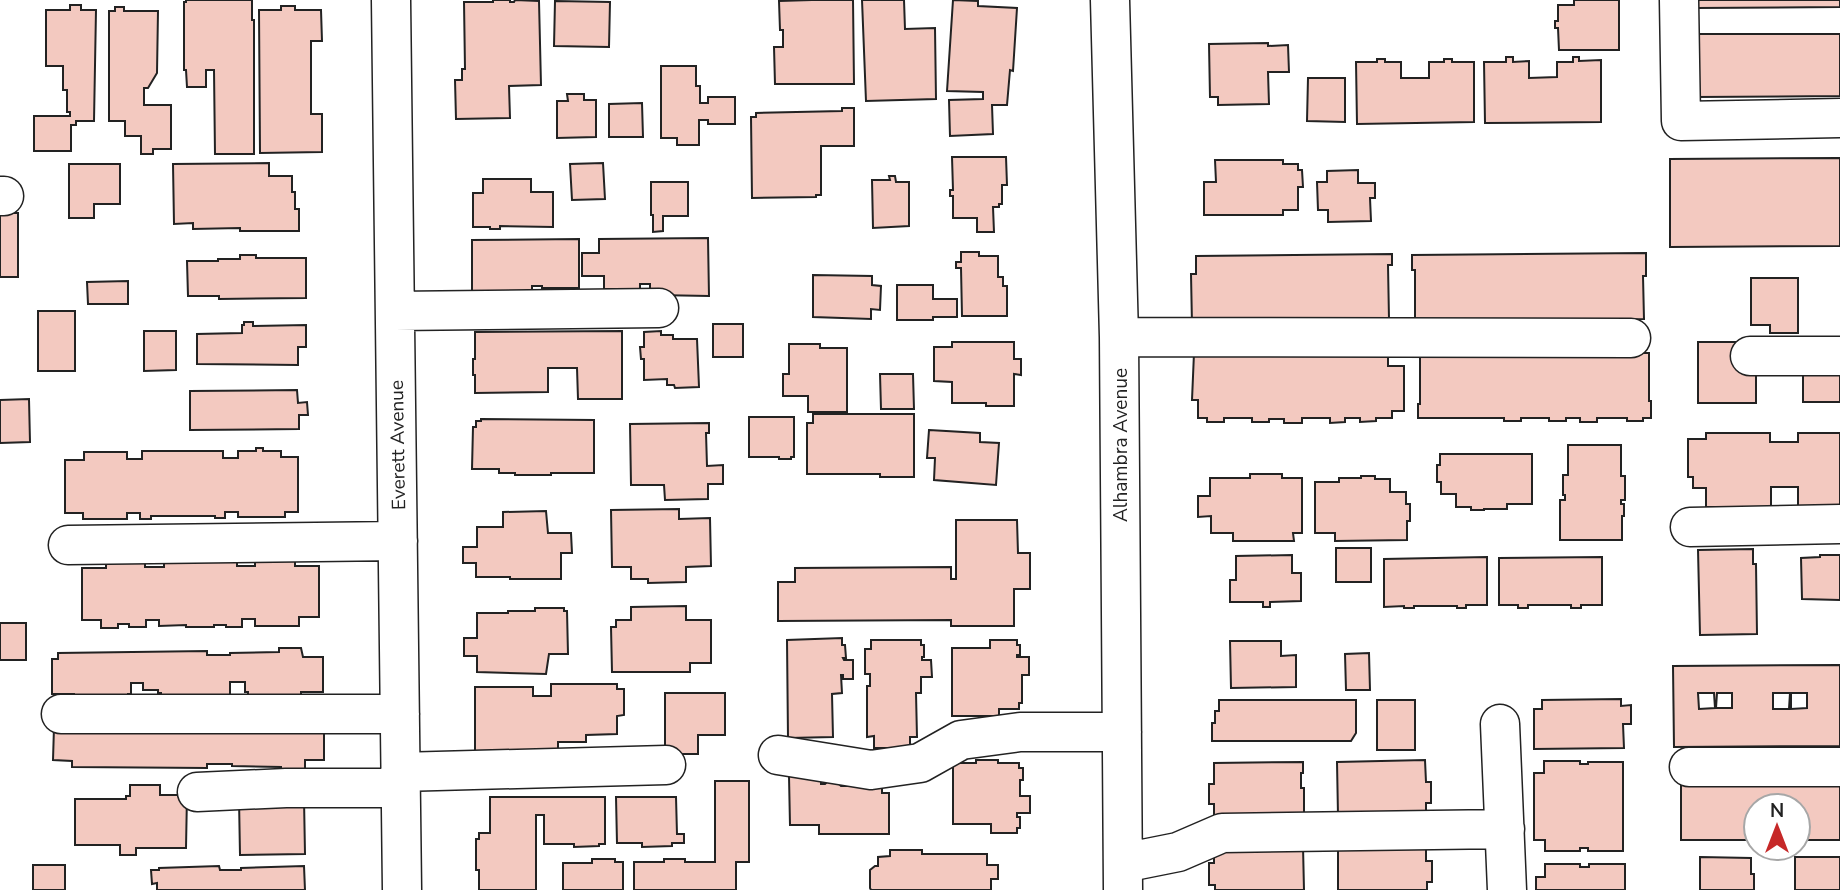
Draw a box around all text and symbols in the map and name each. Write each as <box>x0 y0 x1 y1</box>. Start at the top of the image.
street label: Alhambra Avenue <box>1108 368 1134 522</box>
street label: Everett Avenue <box>384 380 412 510</box>
north arrow <box>1742 792 1812 862</box>
text: N <box>1770 798 1784 824</box>

